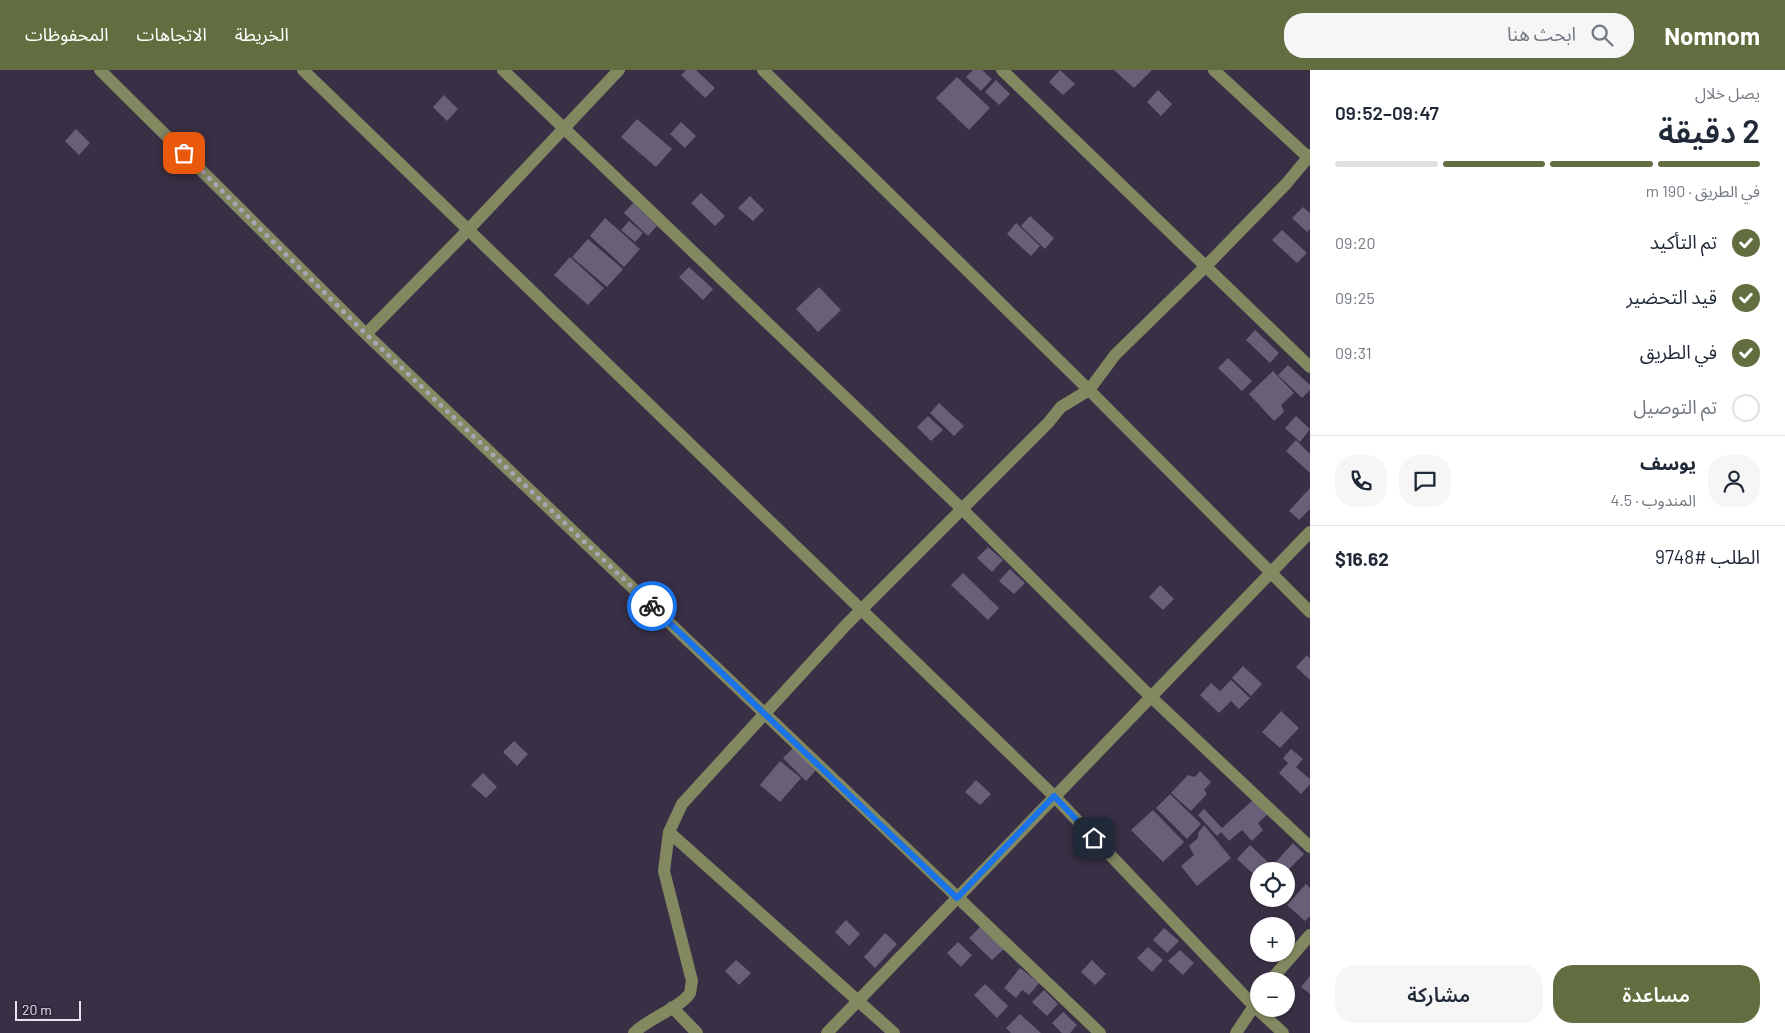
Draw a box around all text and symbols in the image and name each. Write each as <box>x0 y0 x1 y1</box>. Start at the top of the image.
search box <box>1284 13 1634 58</box>
icon: search <box>1588 21 1616 49</box>
text: Nomnom <box>1664 21 1760 50</box>
text: ابحث هنا <box>1507 22 1576 45</box>
text: المحفوظات <box>25 23 109 45</box>
text: الاتجاهات <box>137 23 207 45</box>
text: الخريطة <box>235 23 289 45</box>
text: يصل خلال <box>1695 83 1760 102</box>
text: 09:47–09:52 <box>1335 101 1439 124</box>
text: 2 دقيقة <box>1658 111 1760 149</box>
pin <box>163 132 205 174</box>
icon: bag <box>170 139 198 167</box>
text: في الطريق · 190 m <box>1646 181 1760 200</box>
icon: check <box>1732 229 1760 257</box>
text: تم التأكيد <box>1650 230 1717 253</box>
text: 09:20 <box>1335 233 1375 252</box>
icon: check <box>1732 284 1760 312</box>
text: قيد التحضير <box>1626 285 1717 308</box>
text: 09:25 <box>1335 288 1375 307</box>
icon: check <box>1732 339 1760 367</box>
text: في الطريق <box>1640 340 1717 363</box>
text: 09:31 <box>1335 343 1372 362</box>
text: تم التوصيل <box>1633 395 1717 418</box>
text: يوسف <box>1640 451 1696 474</box>
button: phone <box>1335 455 1387 507</box>
button: chat <box>1399 455 1451 507</box>
button: person <box>1708 455 1760 507</box>
text: المندوب · 4.5 <box>1610 490 1696 509</box>
text: الطلب #9748 <box>1655 545 1760 568</box>
text: $16.62 <box>1335 547 1389 570</box>
courier <box>627 581 677 631</box>
icon: bike <box>638 592 666 620</box>
pin <box>1073 817 1115 859</box>
icon: home <box>1080 824 1108 852</box>
map controls <box>1250 862 1295 1017</box>
button: locate <box>1250 862 1295 907</box>
button: + <box>1250 917 1295 962</box>
button: مشاركة <box>1335 965 1543 1023</box>
button: مساعدة <box>1553 965 1760 1023</box>
button: − <box>1250 972 1295 1017</box>
scale bar <box>15 998 81 1021</box>
text: 20 m <box>22 1001 52 1018</box>

